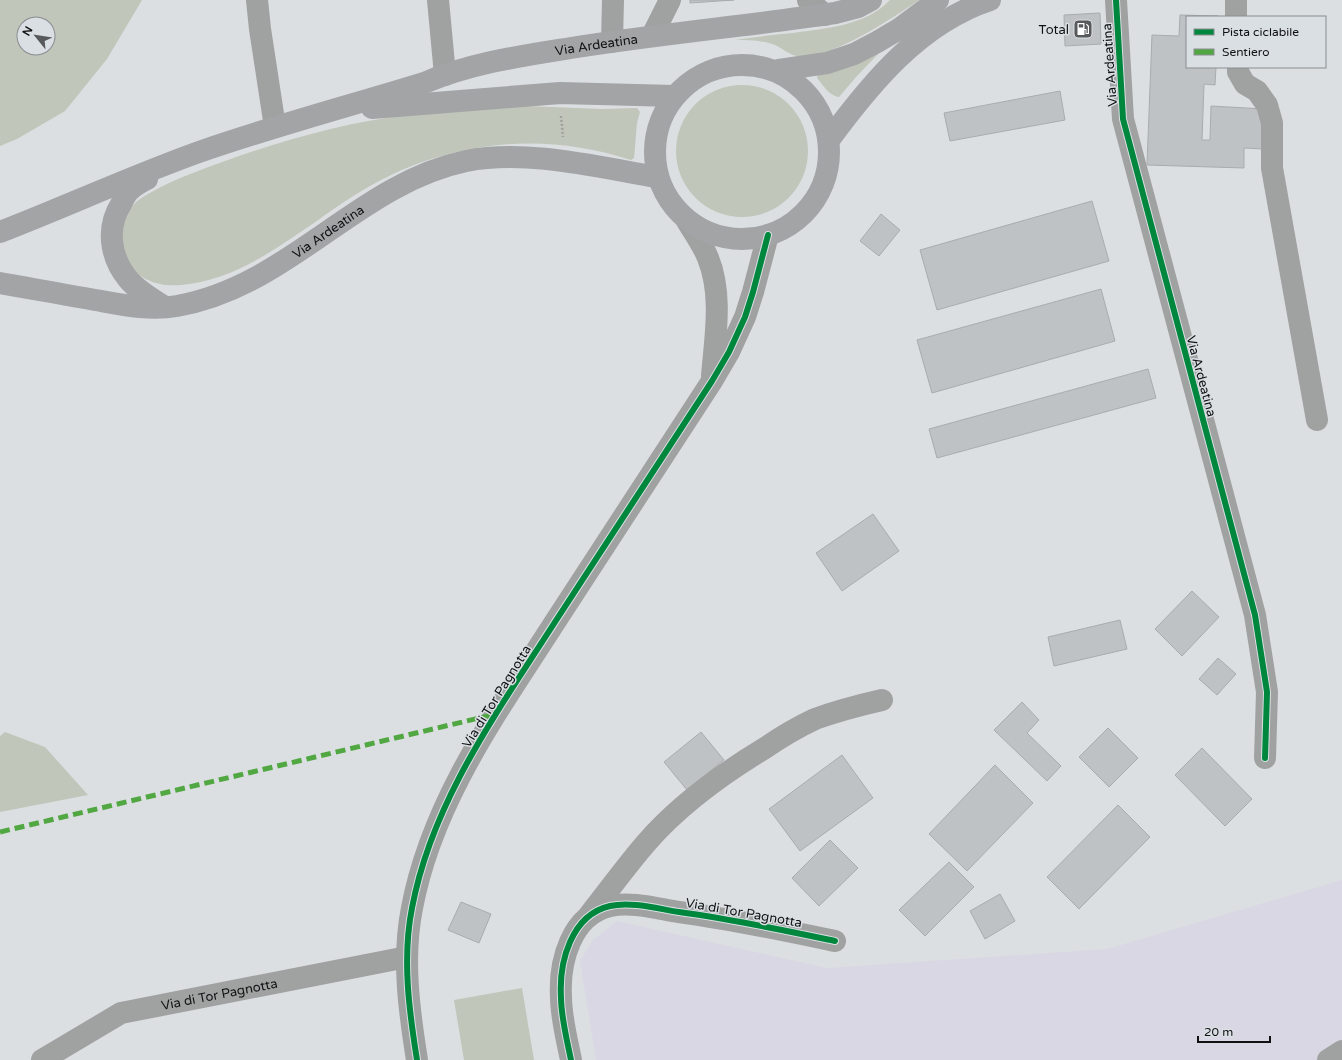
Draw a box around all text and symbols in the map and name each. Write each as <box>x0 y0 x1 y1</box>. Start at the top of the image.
north arrow <box>16 16 56 56</box>
legend <box>1186 16 1326 68</box>
fuel station icon: Total <box>1072 18 1094 40</box>
place label: Total <box>1039 22 1069 38</box>
street label: Via Ardeatina <box>1099 23 1121 107</box>
text: N <box>20 24 36 38</box>
text: Pista ciclabile <box>1222 25 1299 39</box>
street label: Via Ardeatina <box>554 31 639 59</box>
text: Sentiero <box>1222 45 1269 59</box>
street label: Via Ardeatina <box>290 202 367 262</box>
street label: Via Ardeatina <box>1183 334 1220 419</box>
street label: Via di Tor Pagnotta <box>459 642 535 751</box>
street label: Via di Tor Pagnotta <box>684 895 803 931</box>
street label: Via di Tor Pagnotta <box>160 976 279 1014</box>
scale bar <box>1198 1018 1270 1044</box>
text: 20 m <box>1204 1025 1233 1039</box>

